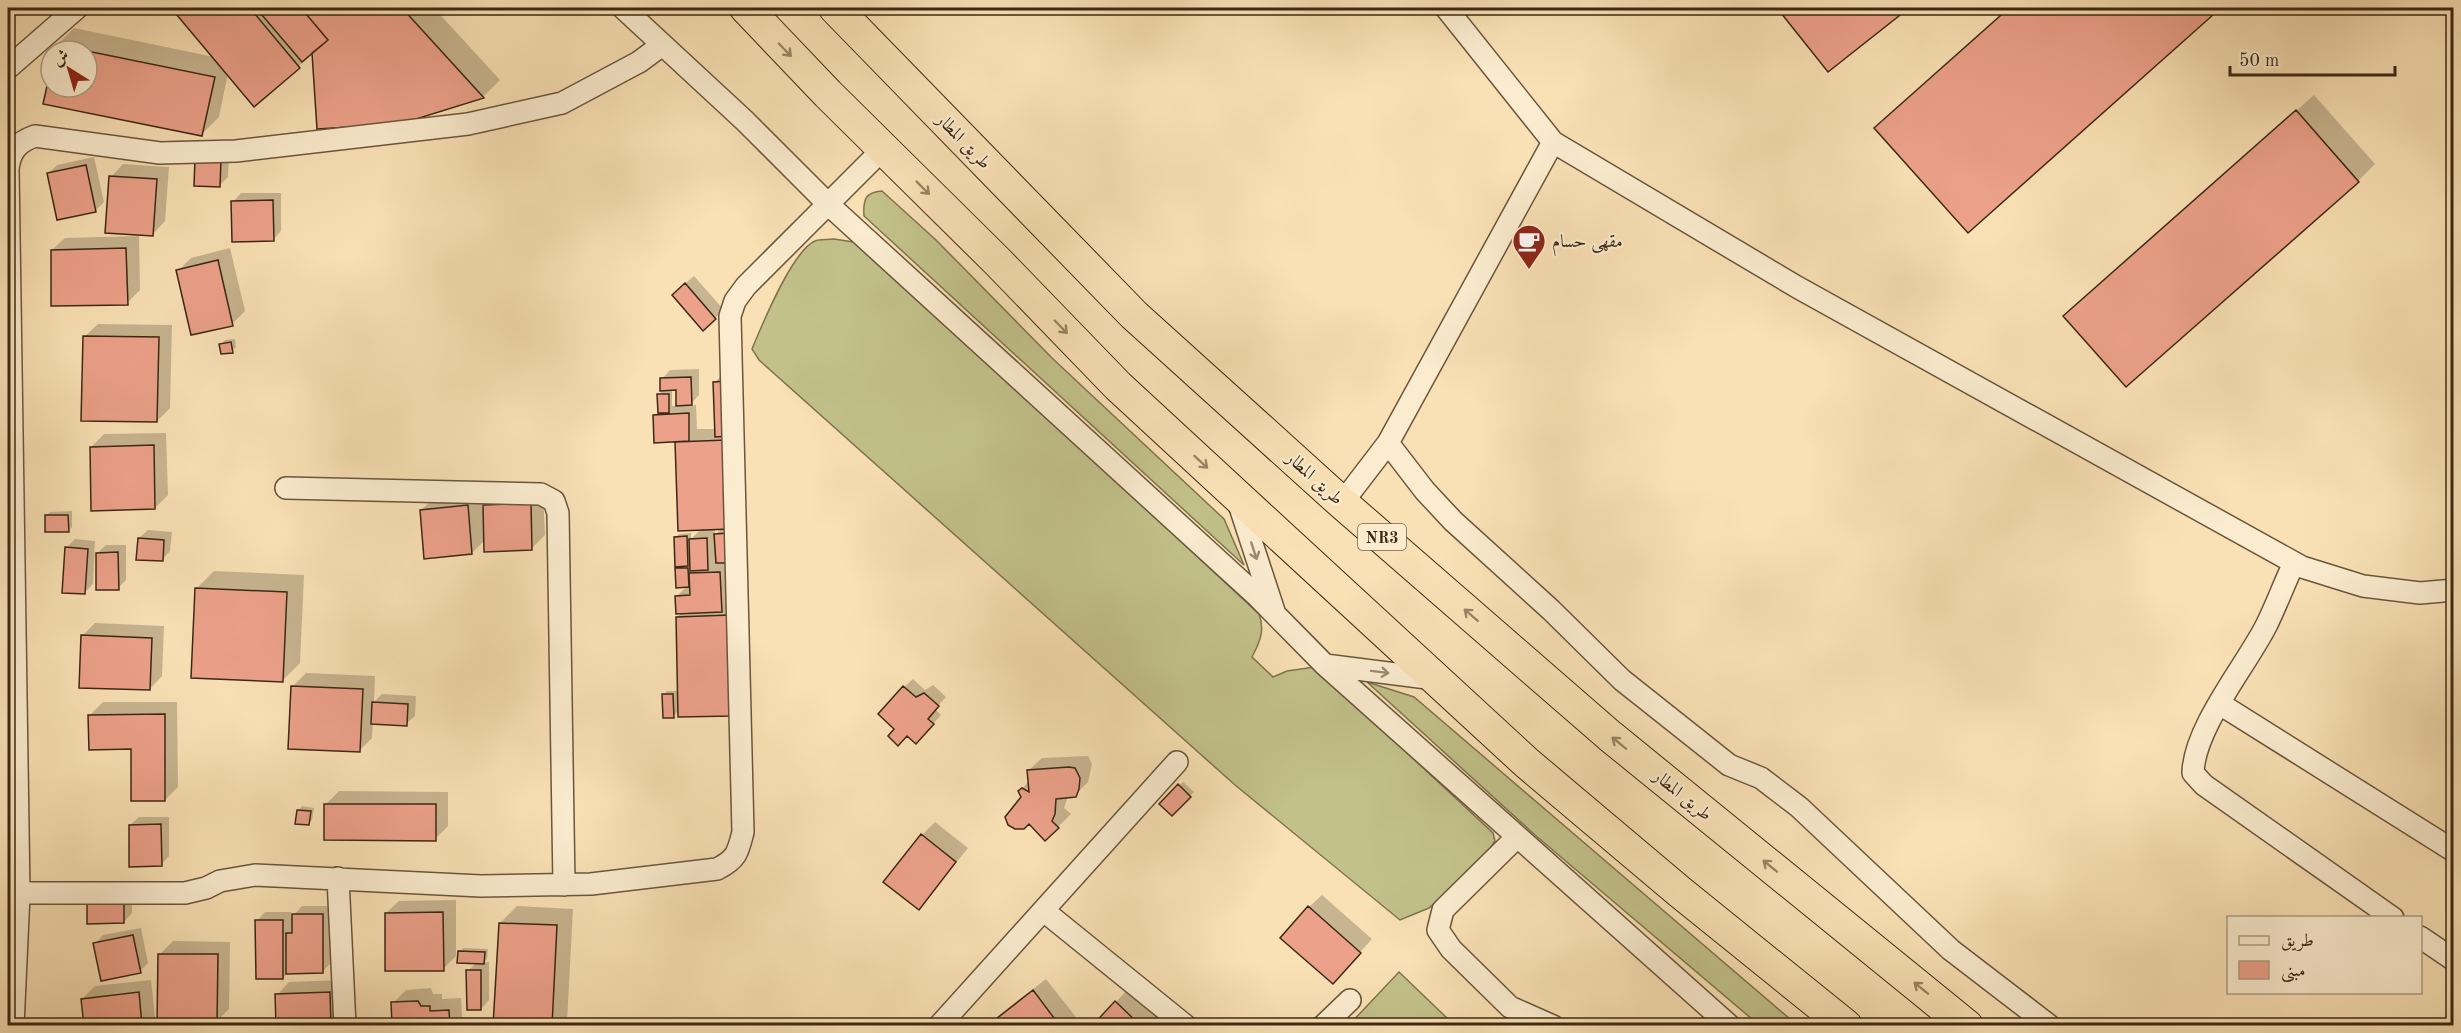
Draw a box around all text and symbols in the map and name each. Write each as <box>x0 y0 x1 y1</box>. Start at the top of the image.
north arrow <box>39 39 99 99</box>
scale bar <box>2230 39 2395 77</box>
one-way arrow <box>778 43 793 58</box>
text: ش <box>50 47 72 70</box>
text: 50 m <box>2239 52 2279 70</box>
street label: طريق المطار <box>930 109 994 174</box>
one-way arrow <box>916 181 931 196</box>
cafe icon: مقهى حسام <box>1511 223 1547 270</box>
place label: مقهى حسام <box>1552 233 1623 257</box>
one-way arrow <box>1053 319 1068 334</box>
street label: طريق المطار <box>1280 447 1346 510</box>
one-way arrow <box>1193 455 1208 469</box>
road number: NR3 <box>1358 524 1406 550</box>
one-way arrow <box>1249 541 1260 560</box>
one-way arrow <box>1464 608 1479 622</box>
one-way arrow <box>1370 667 1390 678</box>
one-way arrow <box>1611 736 1627 749</box>
street label: طريق المطار <box>1647 766 1715 826</box>
one-way arrow <box>1762 859 1778 872</box>
legend <box>2227 916 2422 994</box>
text: طريق <box>2281 932 2314 952</box>
text: مبنى <box>2281 962 2306 983</box>
one-way arrow <box>1913 982 1929 995</box>

